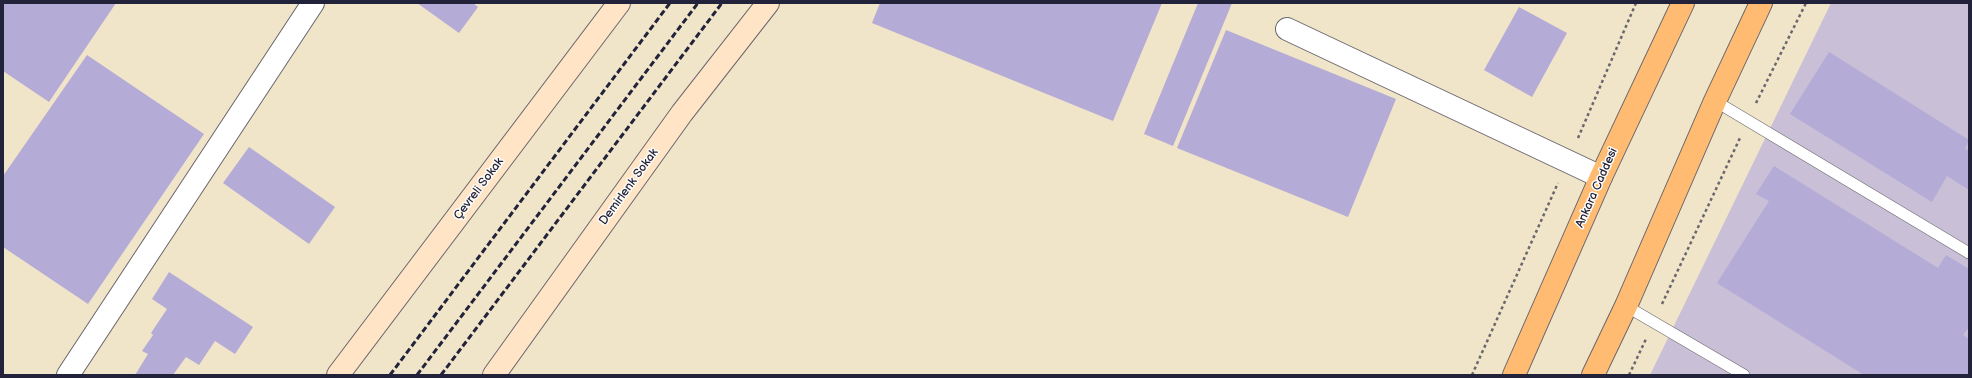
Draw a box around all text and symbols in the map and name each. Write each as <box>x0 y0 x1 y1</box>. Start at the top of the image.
street label: Demirlenk Sokak <box>596 146 662 228</box>
street label: Ankara Caddesi <box>1573 146 1621 230</box>
street label: Çevreli Sokak <box>451 155 507 223</box>

